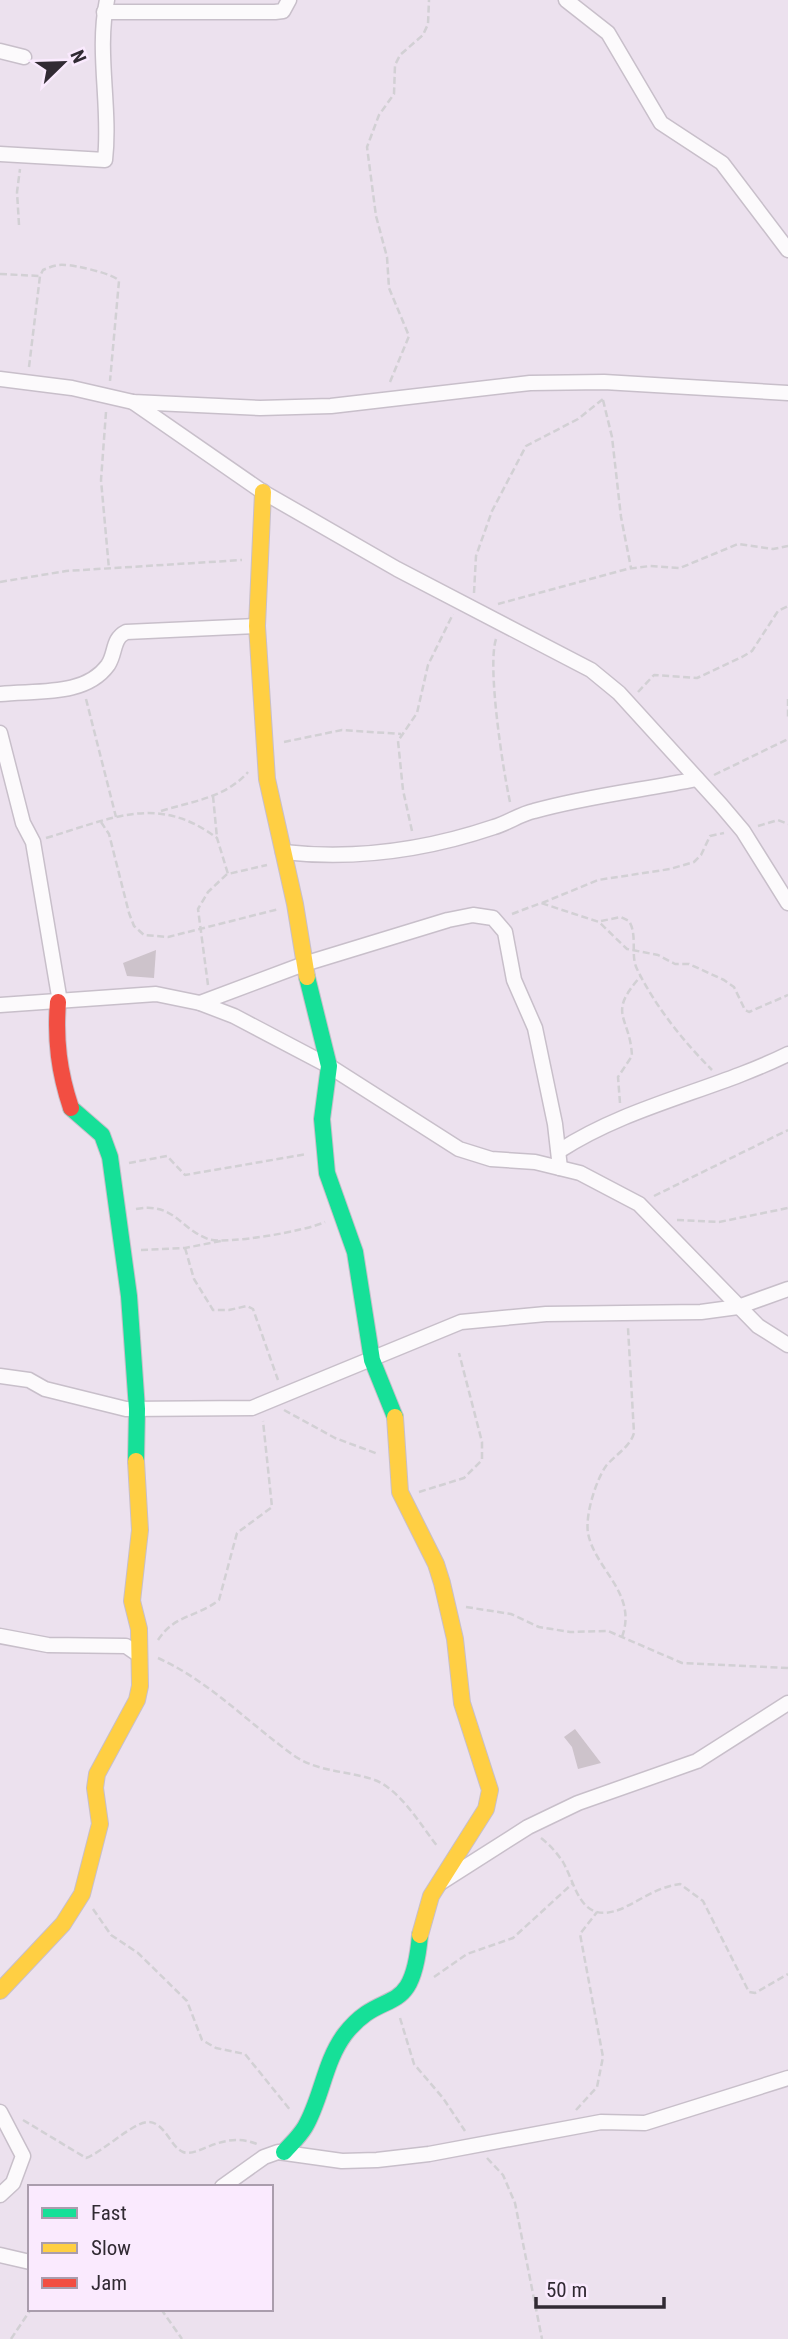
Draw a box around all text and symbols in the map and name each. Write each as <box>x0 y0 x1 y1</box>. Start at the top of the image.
north arrow <box>28 28 98 98</box>
text: N <box>65 47 91 66</box>
legend <box>28 2185 273 2311</box>
text: Fast <box>91 2201 127 2225</box>
text: Slow <box>91 2236 131 2260</box>
scale bar <box>536 2266 664 2310</box>
text: Jam <box>91 2271 127 2295</box>
text: 50 m <box>546 2278 587 2302</box>

